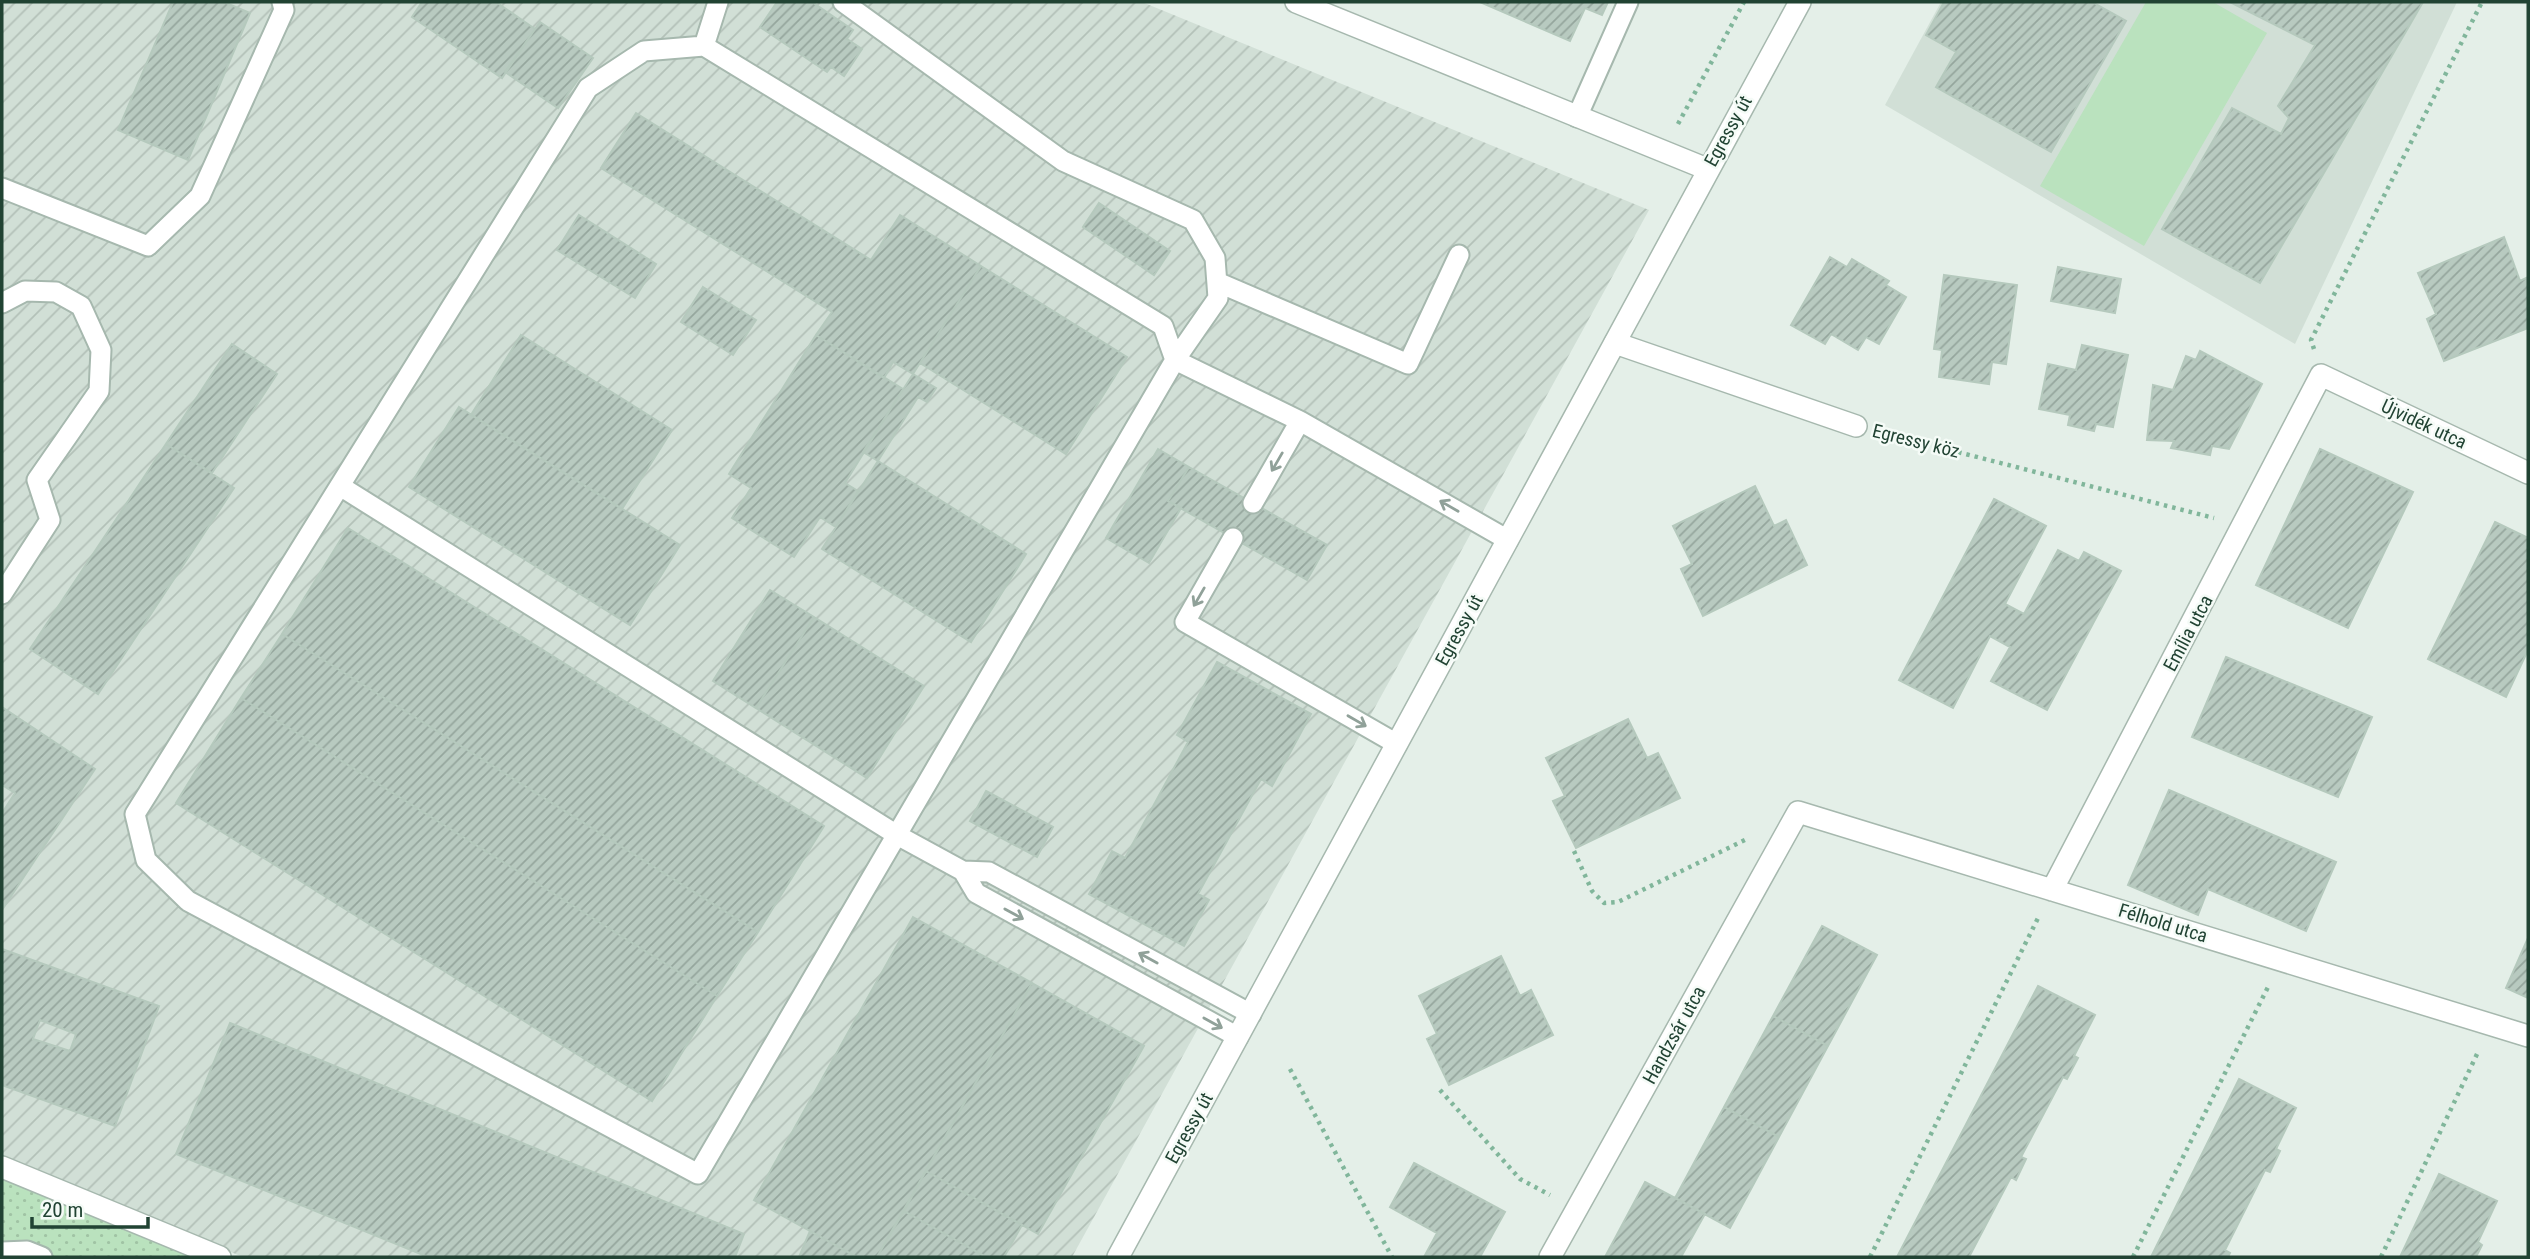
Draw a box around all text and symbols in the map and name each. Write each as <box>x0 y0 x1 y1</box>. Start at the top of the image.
street label: Egressy út <box>1699 91 1757 171</box>
street label: Újvidék utca <box>2378 394 2470 454</box>
street label: Egressy köz <box>1870 419 1962 463</box>
one-way arrow <box>1270 452 1284 472</box>
one-way arrow <box>1439 499 1459 513</box>
one-way arrow <box>1192 587 1206 607</box>
street label: Egressy út <box>1430 590 1488 670</box>
street label: Emília utca <box>2158 591 2218 675</box>
one-way arrow <box>1346 715 1367 728</box>
street label: Félhold utca <box>2116 899 2210 947</box>
one-way arrow <box>1003 907 1023 921</box>
one-way arrow <box>1138 951 1159 964</box>
street label: Handzsár utca <box>1638 982 1710 1088</box>
one-way arrow <box>1202 1017 1223 1030</box>
street label: Egressy út <box>1160 1088 1218 1168</box>
scale bar <box>32 1186 147 1230</box>
text: 20 m <box>42 1198 83 1222</box>

